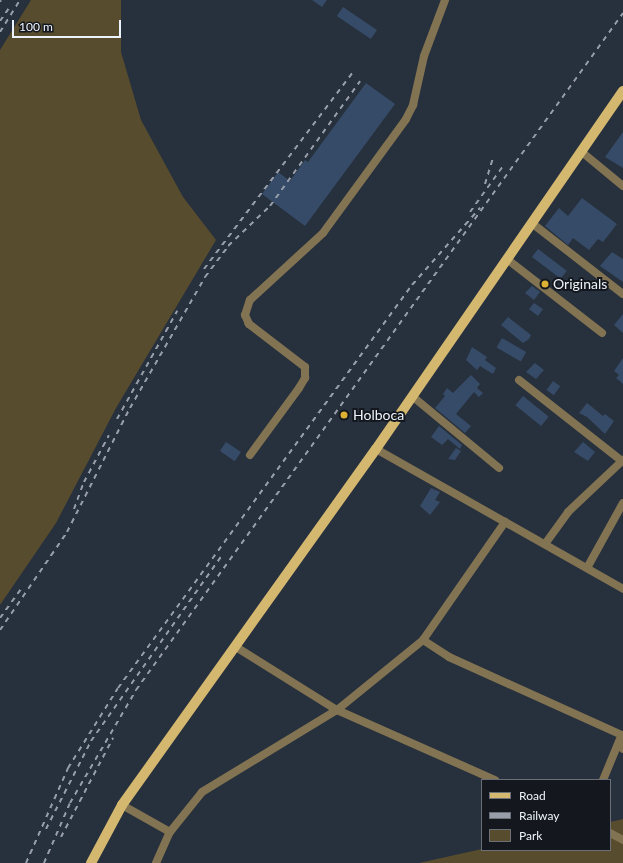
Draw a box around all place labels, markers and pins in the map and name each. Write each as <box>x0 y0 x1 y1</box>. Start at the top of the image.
place label: Originals <box>553 276 607 292</box>
marker: Originals <box>540 279 550 289</box>
place label: Holboca <box>353 407 404 423</box>
marker: Holboca <box>338 409 350 421</box>

